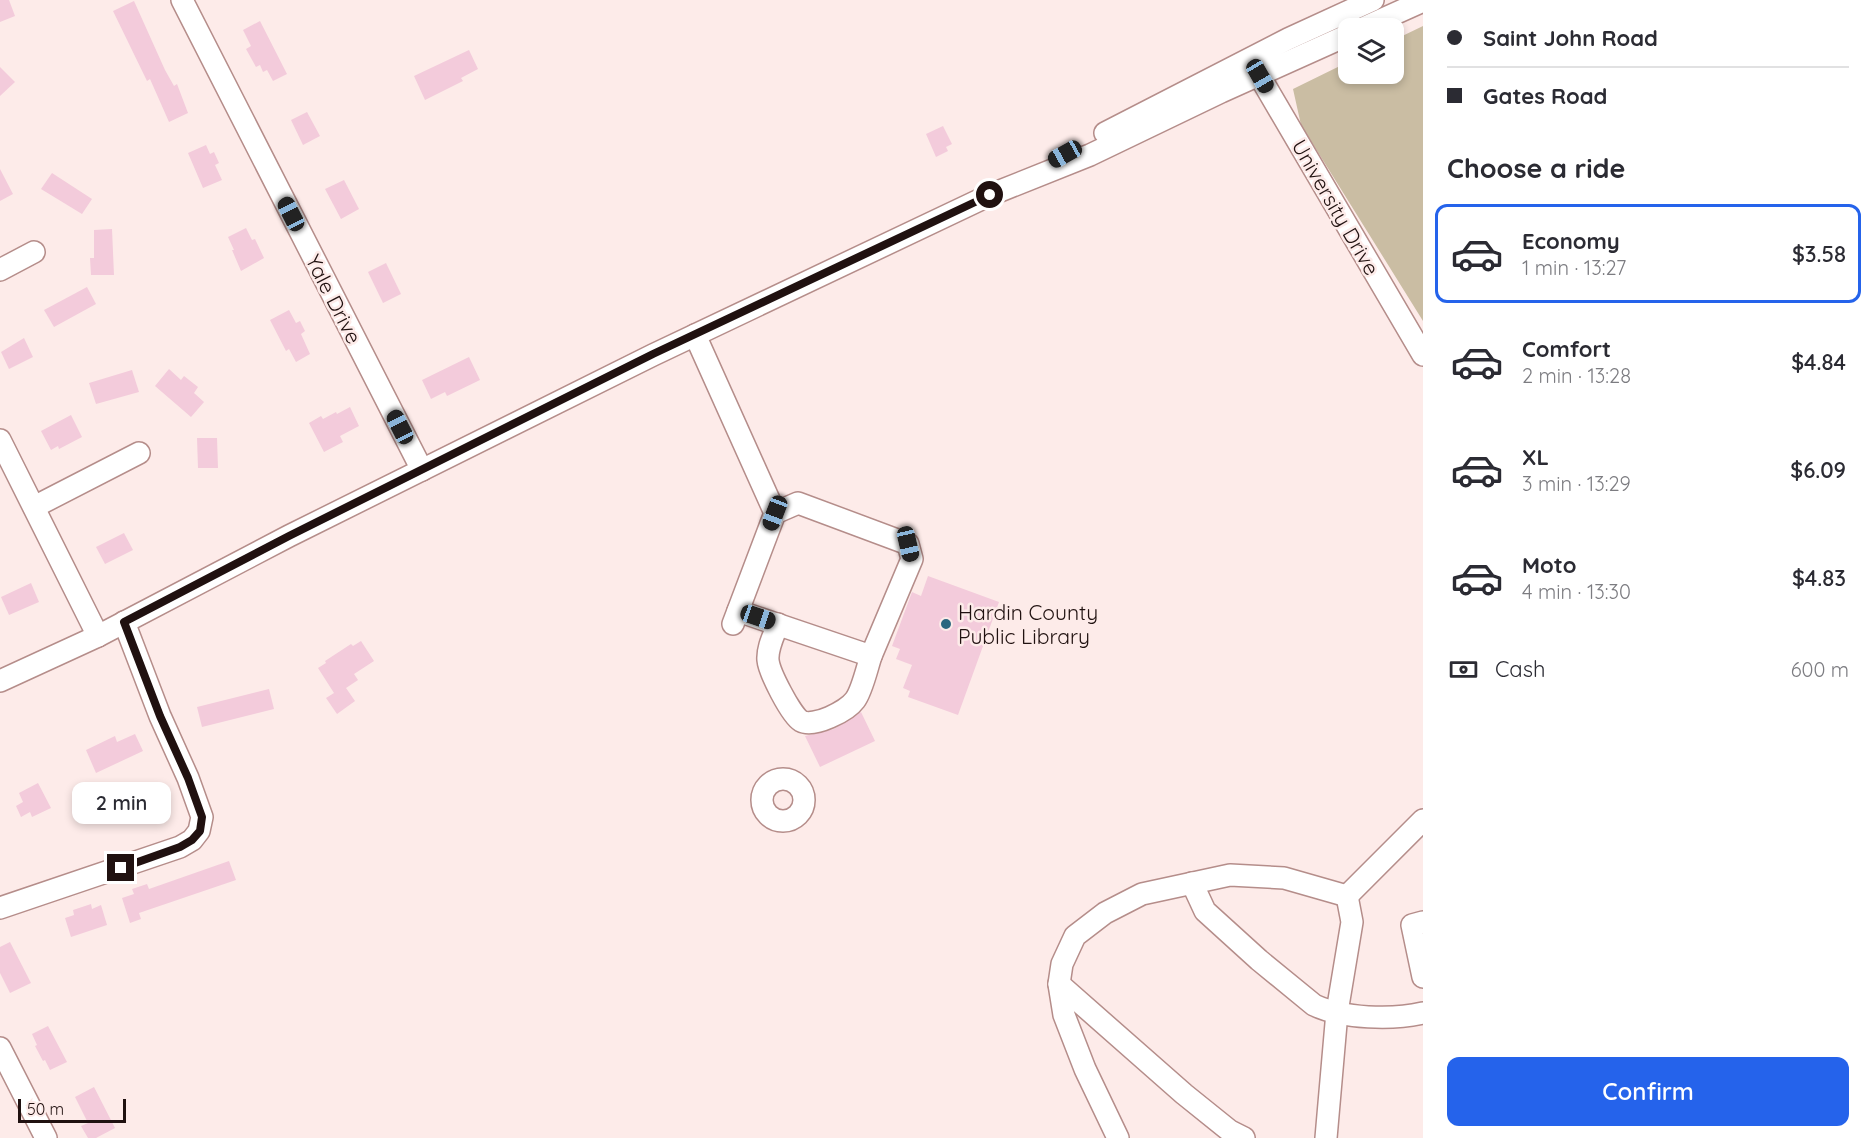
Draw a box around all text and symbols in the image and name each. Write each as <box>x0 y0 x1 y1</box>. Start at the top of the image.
map controls <box>1338 18 1404 84</box>
button: layers <box>1338 18 1404 84</box>
text: Saint John Road <box>1483 24 1658 52</box>
car <box>1243 56 1277 96</box>
text: Gates Road <box>1483 82 1607 110</box>
street label: University Drive <box>1287 135 1385 279</box>
car <box>1045 137 1085 171</box>
text: Choose a ride <box>1447 151 1625 185</box>
route start <box>976 181 1003 208</box>
car <box>275 194 307 234</box>
icon: car <box>1450 227 1504 281</box>
text: Economy <box>1522 227 1620 255</box>
text: $3.58 <box>1792 240 1846 268</box>
street label: Yale Drive <box>300 250 368 348</box>
text: 1 min · 13:27 <box>1522 255 1626 280</box>
icon: car <box>1450 335 1504 389</box>
text: Comfort <box>1522 335 1611 363</box>
text: $4.84 <box>1791 348 1846 376</box>
text: 2 min · 13:28 <box>1522 363 1631 388</box>
car <box>384 407 416 447</box>
icon: car <box>1450 443 1504 497</box>
text: XL <box>1522 443 1549 471</box>
text: $6.09 <box>1790 456 1846 484</box>
text: 3 min · 13:29 <box>1522 471 1631 496</box>
car <box>760 493 790 533</box>
car <box>895 524 921 564</box>
icon: car <box>1450 551 1504 605</box>
text: Moto <box>1522 551 1576 579</box>
text: $4.83 <box>1792 564 1846 592</box>
text: 4 min · 13:30 <box>1522 579 1631 604</box>
place label: Hardin County Public Library <box>958 599 1098 649</box>
car <box>738 603 778 631</box>
marker: Hardin County Public Library <box>939 617 953 631</box>
icon: cash <box>1447 653 1480 686</box>
text: Cash <box>1495 655 1546 683</box>
text: 600 m <box>1791 657 1849 682</box>
callout: 2 min <box>72 781 170 823</box>
text: 2 min <box>96 790 147 815</box>
route end <box>107 854 134 881</box>
button: Confirm <box>1447 1057 1849 1126</box>
scale bar <box>18 1096 126 1124</box>
text: 50 m <box>27 1099 64 1119</box>

